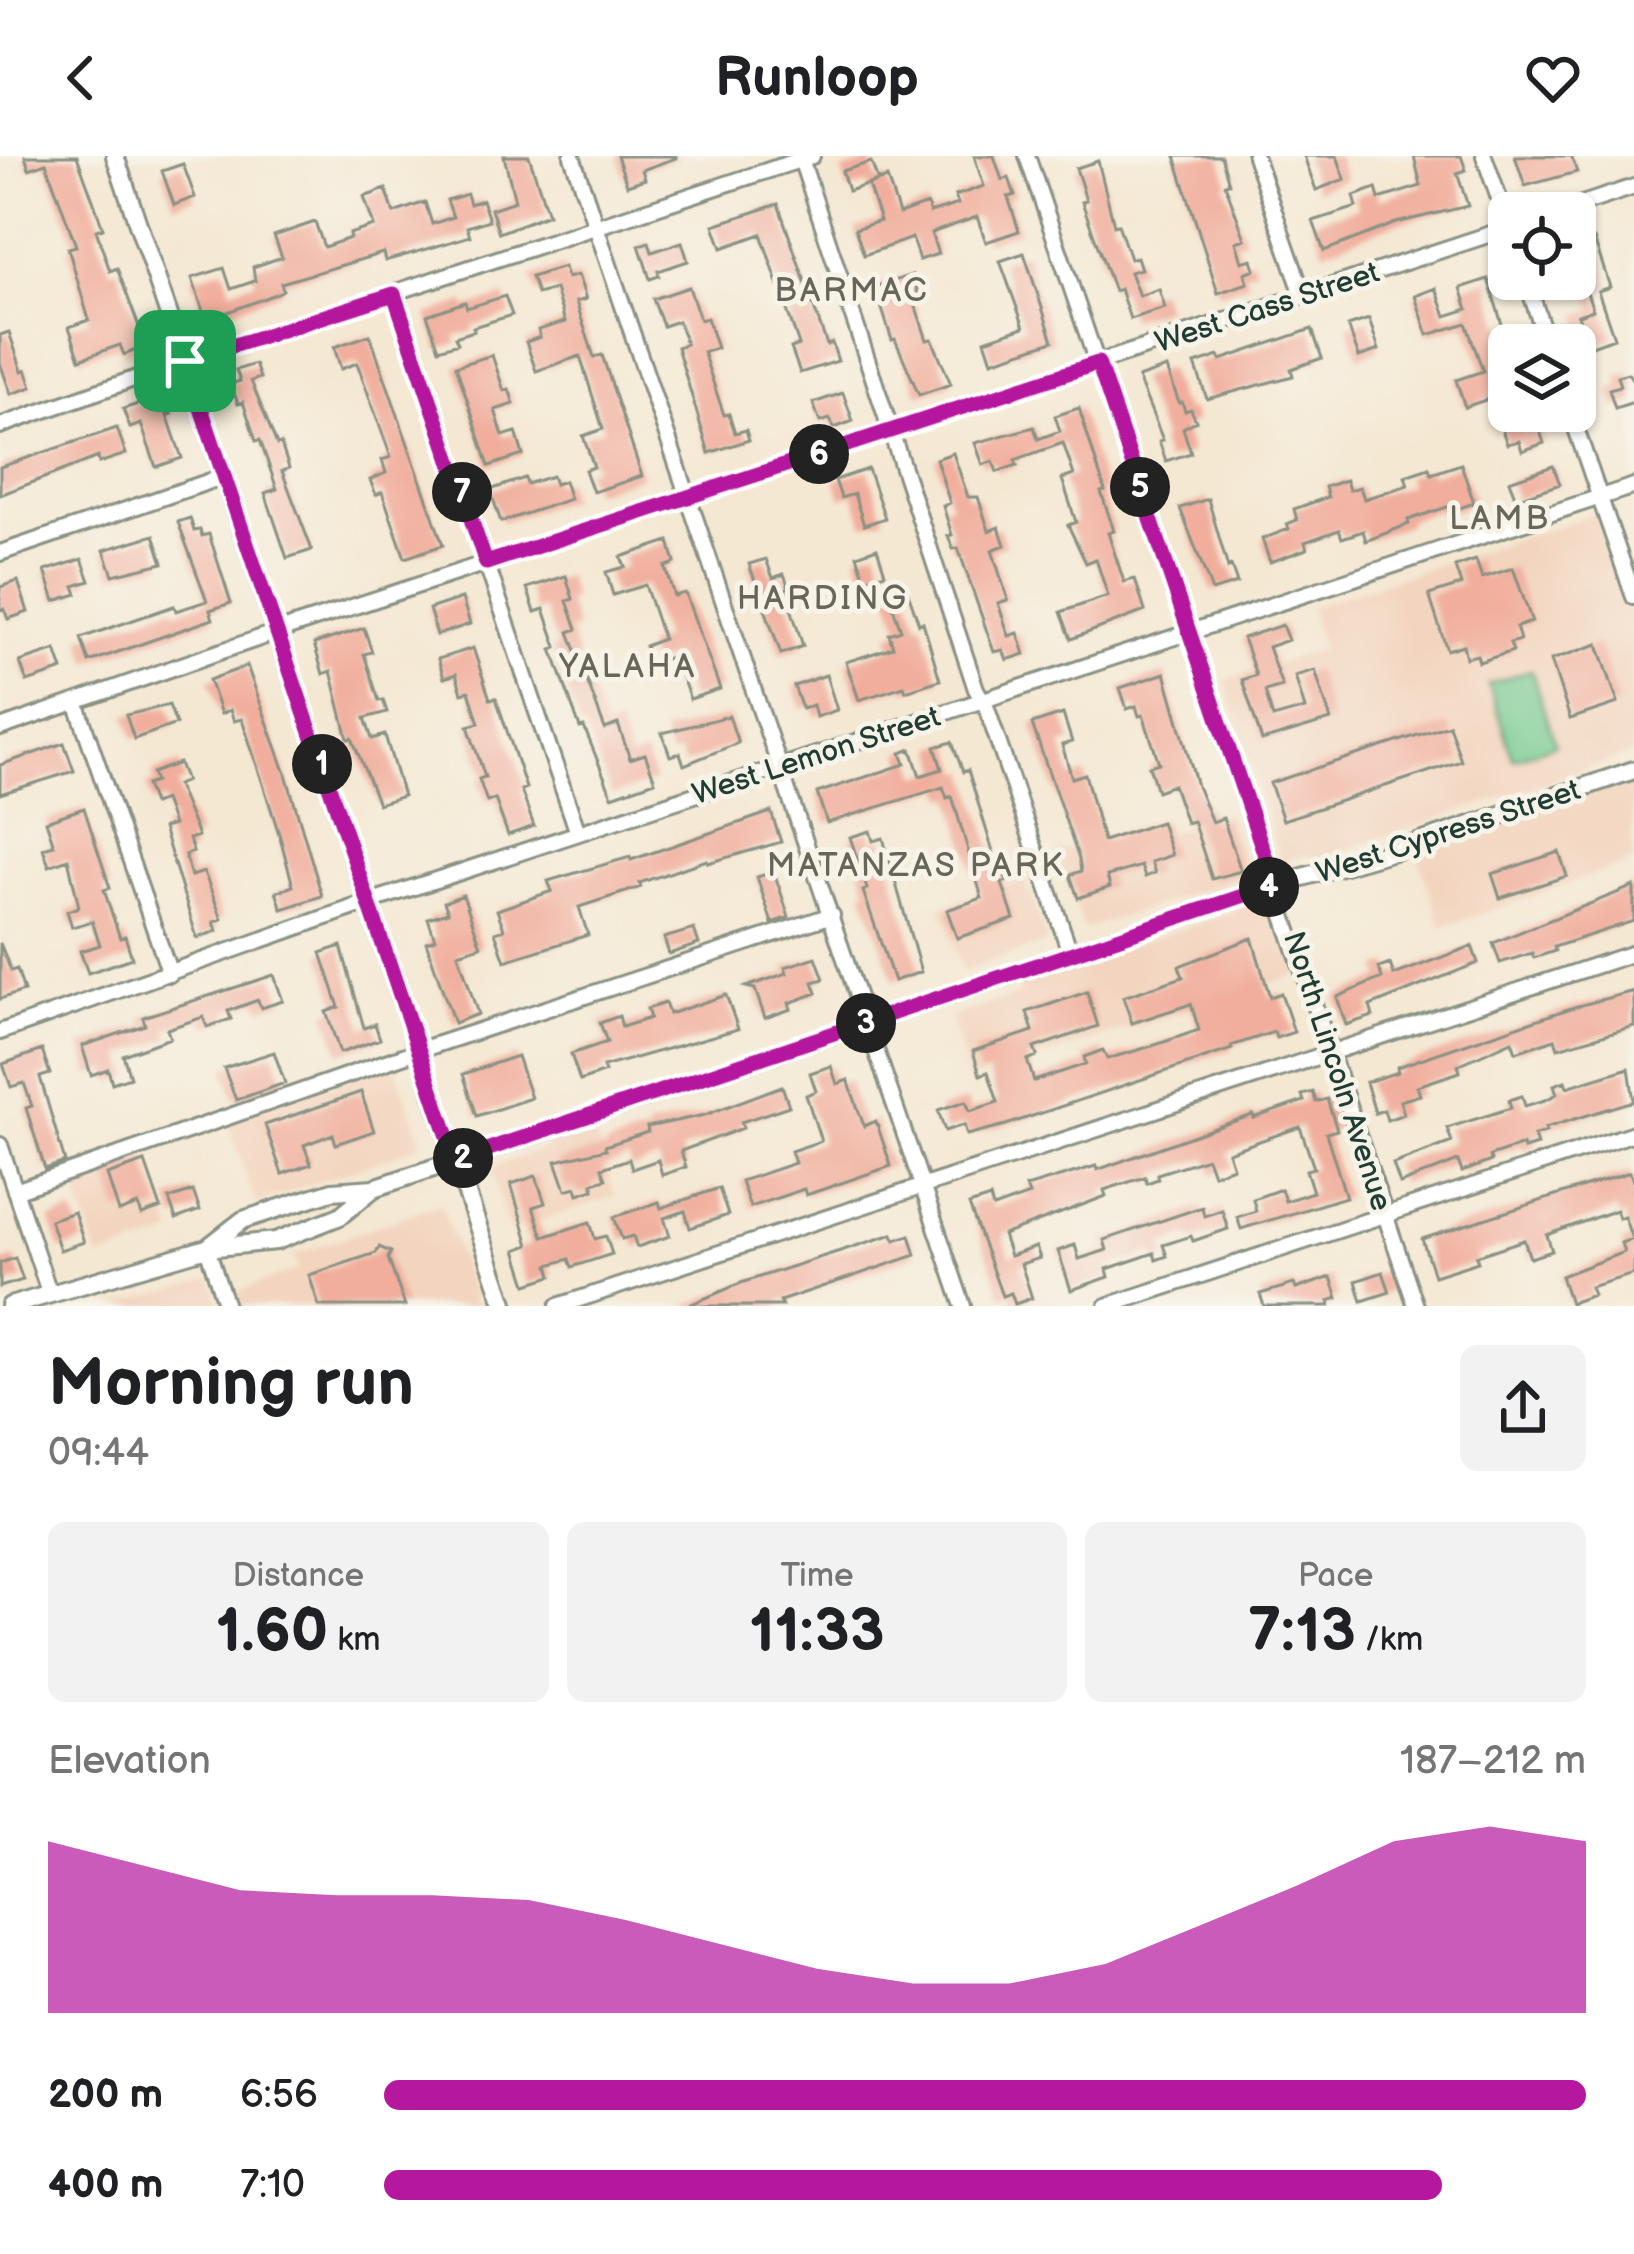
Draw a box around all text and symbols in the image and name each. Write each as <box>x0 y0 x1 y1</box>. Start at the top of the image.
icon: back <box>48 45 114 111</box>
icon: heart <box>1520 45 1586 111</box>
text: Runloop <box>715 46 919 111</box>
map controls <box>1488 192 1596 432</box>
button: locate <box>1488 192 1596 300</box>
street label: West Cass Street <box>1151 255 1384 361</box>
district label: BARMAC <box>774 271 930 311</box>
pin <box>134 310 236 412</box>
button: layers <box>1488 324 1596 432</box>
icon: arrive <box>152 328 218 394</box>
pin: 6 <box>789 424 849 484</box>
text: 6 <box>809 434 829 474</box>
pin: 5 <box>1110 457 1170 517</box>
pin: 7 <box>432 462 492 522</box>
text: 5 <box>1130 467 1150 507</box>
text: 7 <box>453 472 471 512</box>
district label: LAMB <box>1449 499 1551 539</box>
district label: HARDING <box>737 579 909 619</box>
district label: YALAHA <box>558 647 697 687</box>
street label: West Lemon Street <box>688 699 945 813</box>
pin: 1 <box>292 734 352 794</box>
text: 1 <box>315 744 329 784</box>
street label: West Cypress Street <box>1312 772 1585 892</box>
district label: MATANZAS PARK <box>767 846 1065 886</box>
pin: 4 <box>1239 857 1299 917</box>
text: 4 <box>1259 867 1279 907</box>
street label: North Lincoln Avenue <box>1275 927 1399 1215</box>
pin: 3 <box>836 993 896 1053</box>
text: 3 <box>856 1003 876 1043</box>
pin: 2 <box>433 1128 493 1188</box>
text: 2 <box>453 1138 473 1178</box>
text: Morning run <box>48 1345 414 1424</box>
button: share <box>1460 1345 1586 1471</box>
text: 09:44 <box>48 1430 149 1477</box>
text: Distance <box>232 1556 364 1596</box>
text: Time <box>780 1556 854 1596</box>
text: Pace <box>1298 1556 1373 1596</box>
text: 1.60 <box>216 1596 328 1668</box>
text: 11:33 <box>749 1596 884 1668</box>
text: 7:13 <box>1248 1596 1356 1668</box>
text: km <box>328 1620 381 1660</box>
text: /km <box>1356 1620 1423 1660</box>
text: Elevation <box>48 1738 211 1785</box>
text: 187–212 m <box>1400 1738 1586 1785</box>
text: 200 m <box>48 2072 163 2119</box>
text: 6:56 <box>240 2072 318 2119</box>
text: 400 m <box>48 2162 163 2209</box>
text: 7:10 <box>240 2162 305 2209</box>

